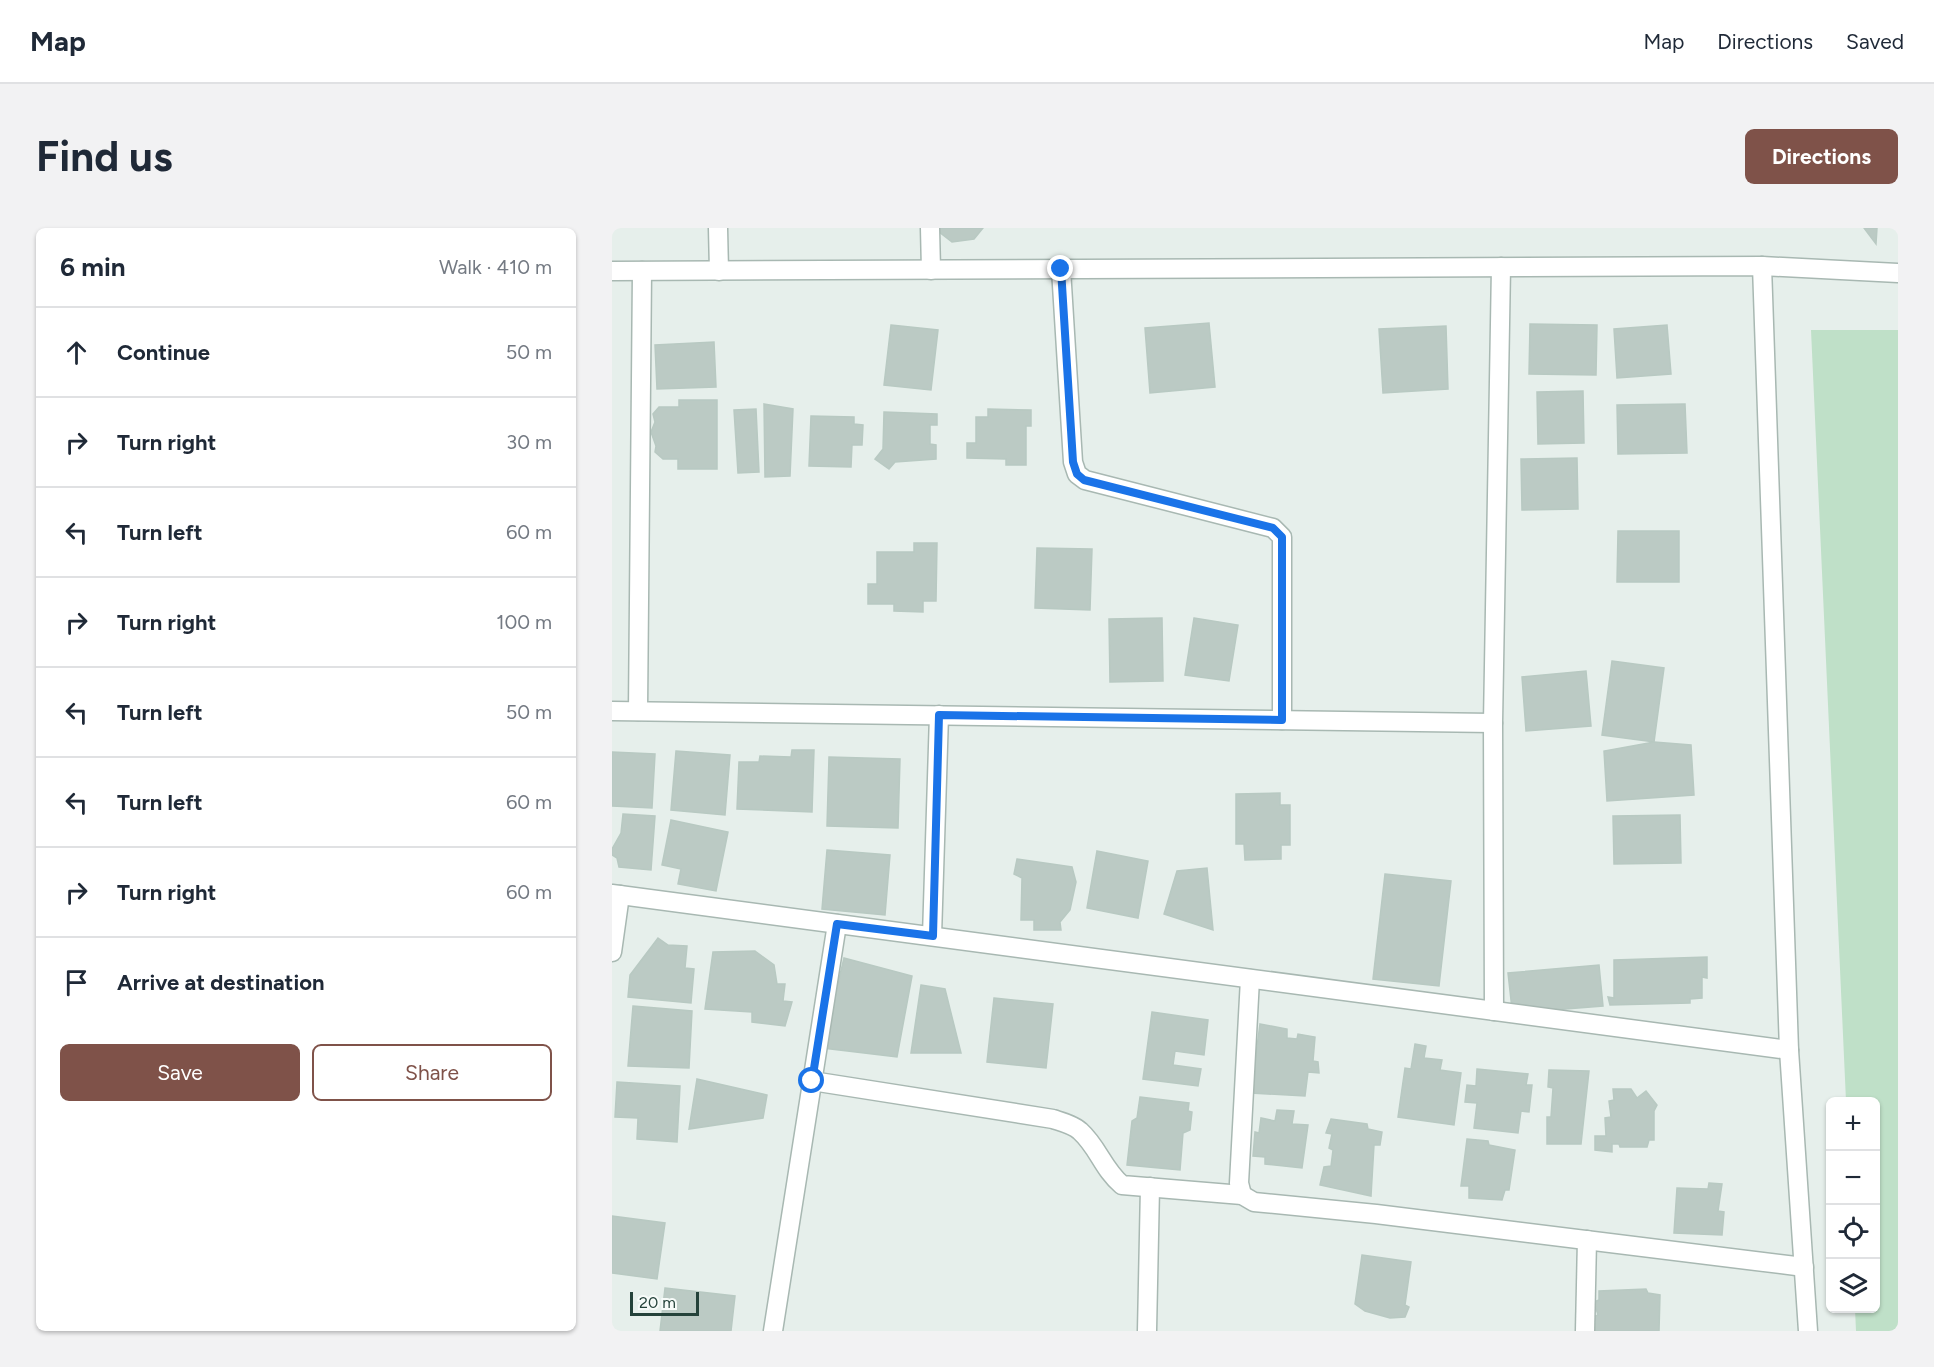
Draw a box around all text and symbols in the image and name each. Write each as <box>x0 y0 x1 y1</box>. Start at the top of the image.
text: Map <box>30 24 86 58</box>
text: Map <box>1643 29 1684 54</box>
text: Directions <box>1717 29 1813 54</box>
text: Saved <box>1846 29 1904 54</box>
button: Directions <box>1745 129 1898 184</box>
text: Find us <box>36 131 173 182</box>
text: 6 min <box>60 251 126 283</box>
text: Walk · 410 m <box>439 255 552 279</box>
route end <box>1047 255 1073 281</box>
icon: ahead <box>60 336 93 369</box>
text: Continue <box>117 339 210 366</box>
text: 50 m <box>506 340 552 364</box>
icon: right <box>60 426 93 459</box>
text: Turn right <box>117 429 216 456</box>
text: 30 m <box>506 430 552 454</box>
icon: left <box>60 516 93 549</box>
text: Turn left <box>117 519 203 546</box>
text: 60 m <box>506 520 552 544</box>
icon: right <box>60 606 93 639</box>
text: Turn right <box>117 609 216 636</box>
text: 100 m <box>496 610 552 634</box>
icon: left <box>60 696 93 729</box>
text: Turn left <box>117 699 203 726</box>
text: 50 m <box>506 700 552 724</box>
icon: left <box>60 786 93 819</box>
text: Turn left <box>117 789 203 816</box>
text: 60 m <box>506 790 552 814</box>
icon: right <box>60 876 93 909</box>
text: Turn right <box>117 879 216 906</box>
text: 60 m <box>506 880 552 904</box>
icon: arrive <box>60 966 93 999</box>
text: Arrive at destination <box>117 969 325 996</box>
button: Save <box>60 1044 300 1101</box>
button: Share <box>312 1044 552 1101</box>
route start <box>798 1067 824 1093</box>
map controls <box>1826 1097 1880 1313</box>
button: + <box>1826 1097 1880 1151</box>
button: − <box>1826 1151 1880 1205</box>
button: locate <box>1826 1205 1880 1259</box>
button: layers <box>1826 1259 1880 1313</box>
scale bar <box>630 1289 699 1316</box>
text: 20 m <box>639 1293 676 1312</box>

